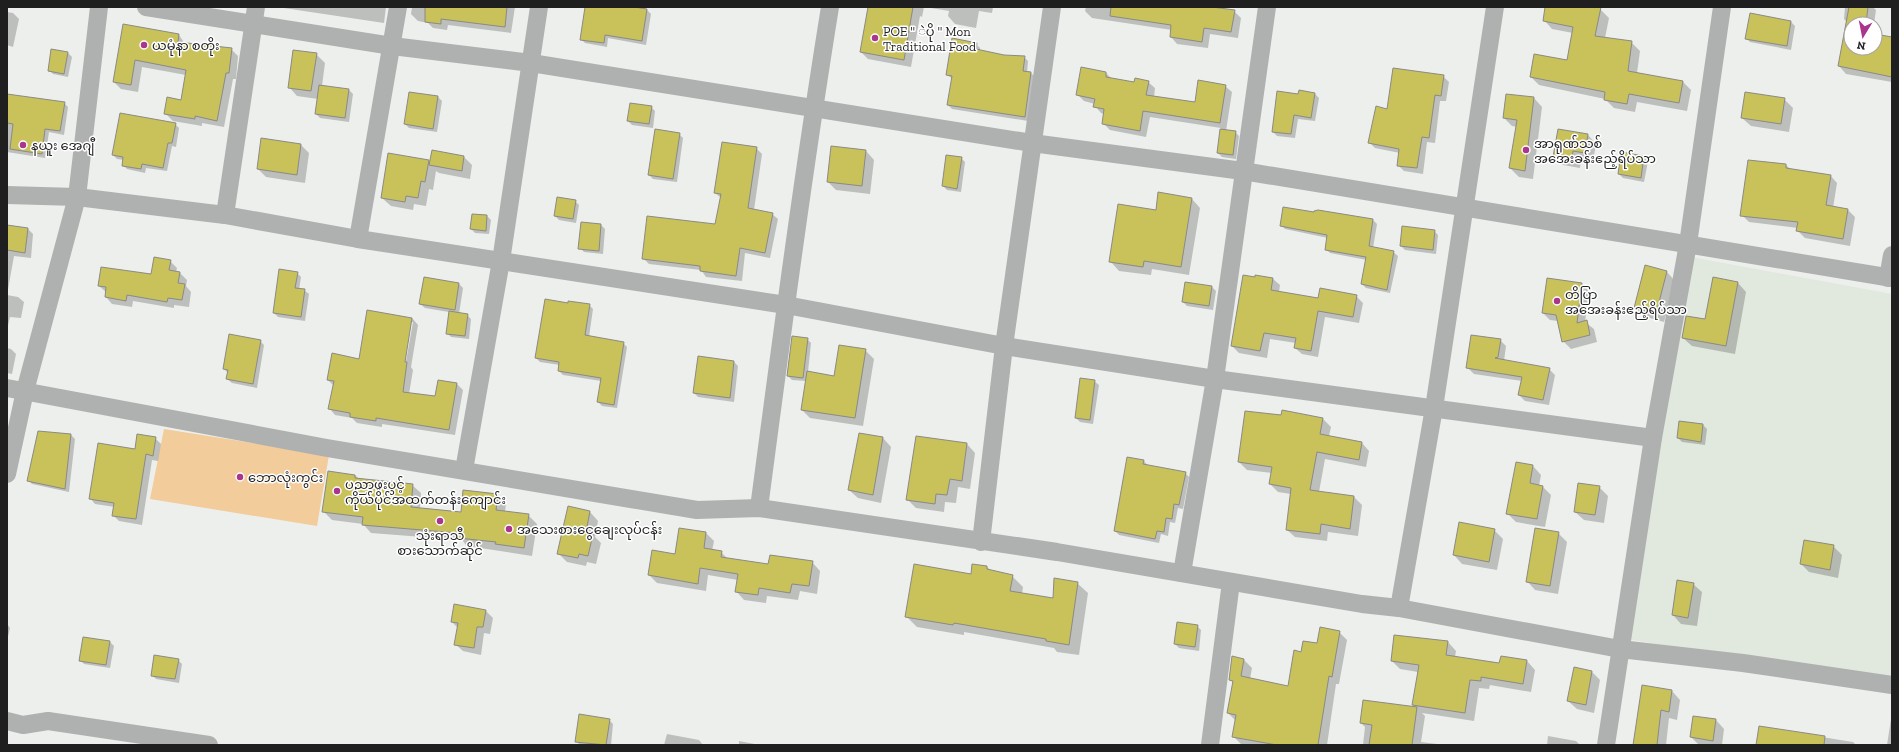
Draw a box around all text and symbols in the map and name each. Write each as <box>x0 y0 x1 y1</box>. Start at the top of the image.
north arrow <box>1843 16 1883 56</box>
place label: POE " ဲပို " Mon Traditional Food <box>883 23 976 54</box>
marker: POE " ဲပို " Mon Traditional Food <box>870 33 880 43</box>
place label: ယမုံနာ စတိုး <box>152 37 220 56</box>
text: N <box>1855 38 1867 52</box>
marker: ယမုံနာ စတိုး <box>139 40 149 50</box>
place label: အာရုဏ်သစ် အအေးခန်းဧည့်ရိပ်သာ <box>1534 135 1656 169</box>
place label: နယူး အေဂျီ <box>31 137 96 156</box>
marker: နယူး အေဂျီ <box>18 140 28 150</box>
marker: အာရုဏ်သစ် အအေးခန်းဧည့်ရိပ်သာ <box>1521 145 1531 155</box>
place label: တိပြာ အအေးခန်းဧည့်ရိပ်သာ <box>1565 286 1687 320</box>
marker: တိပြာ အအေးခန်းဧည့်ရိပ်သာ <box>1552 296 1562 306</box>
place label: ဘောလုံးကွင်း <box>248 469 323 488</box>
marker: ဘောလုံးကွင်း <box>235 472 245 482</box>
place label: ပညာဖူးပွင့် ကိုယ်ပိုင်အထက်တန်းကျောင်း <box>345 476 506 510</box>
marker: ပညာဖူးပွင့် ကိုယ်ပိုင်အထက်တန်းကျောင်း <box>332 486 342 496</box>
marker: သုံးရာသီ စားသောက်ဆိုင် <box>435 516 445 526</box>
place label: အသေးစားငွေချေးလုပ်ငန်း <box>517 521 662 540</box>
marker: အသေးစားငွေချေးလုပ်ငန်း <box>504 524 514 534</box>
place label: သုံးရာသီ စားသောက်ဆိုင် <box>397 527 483 561</box>

